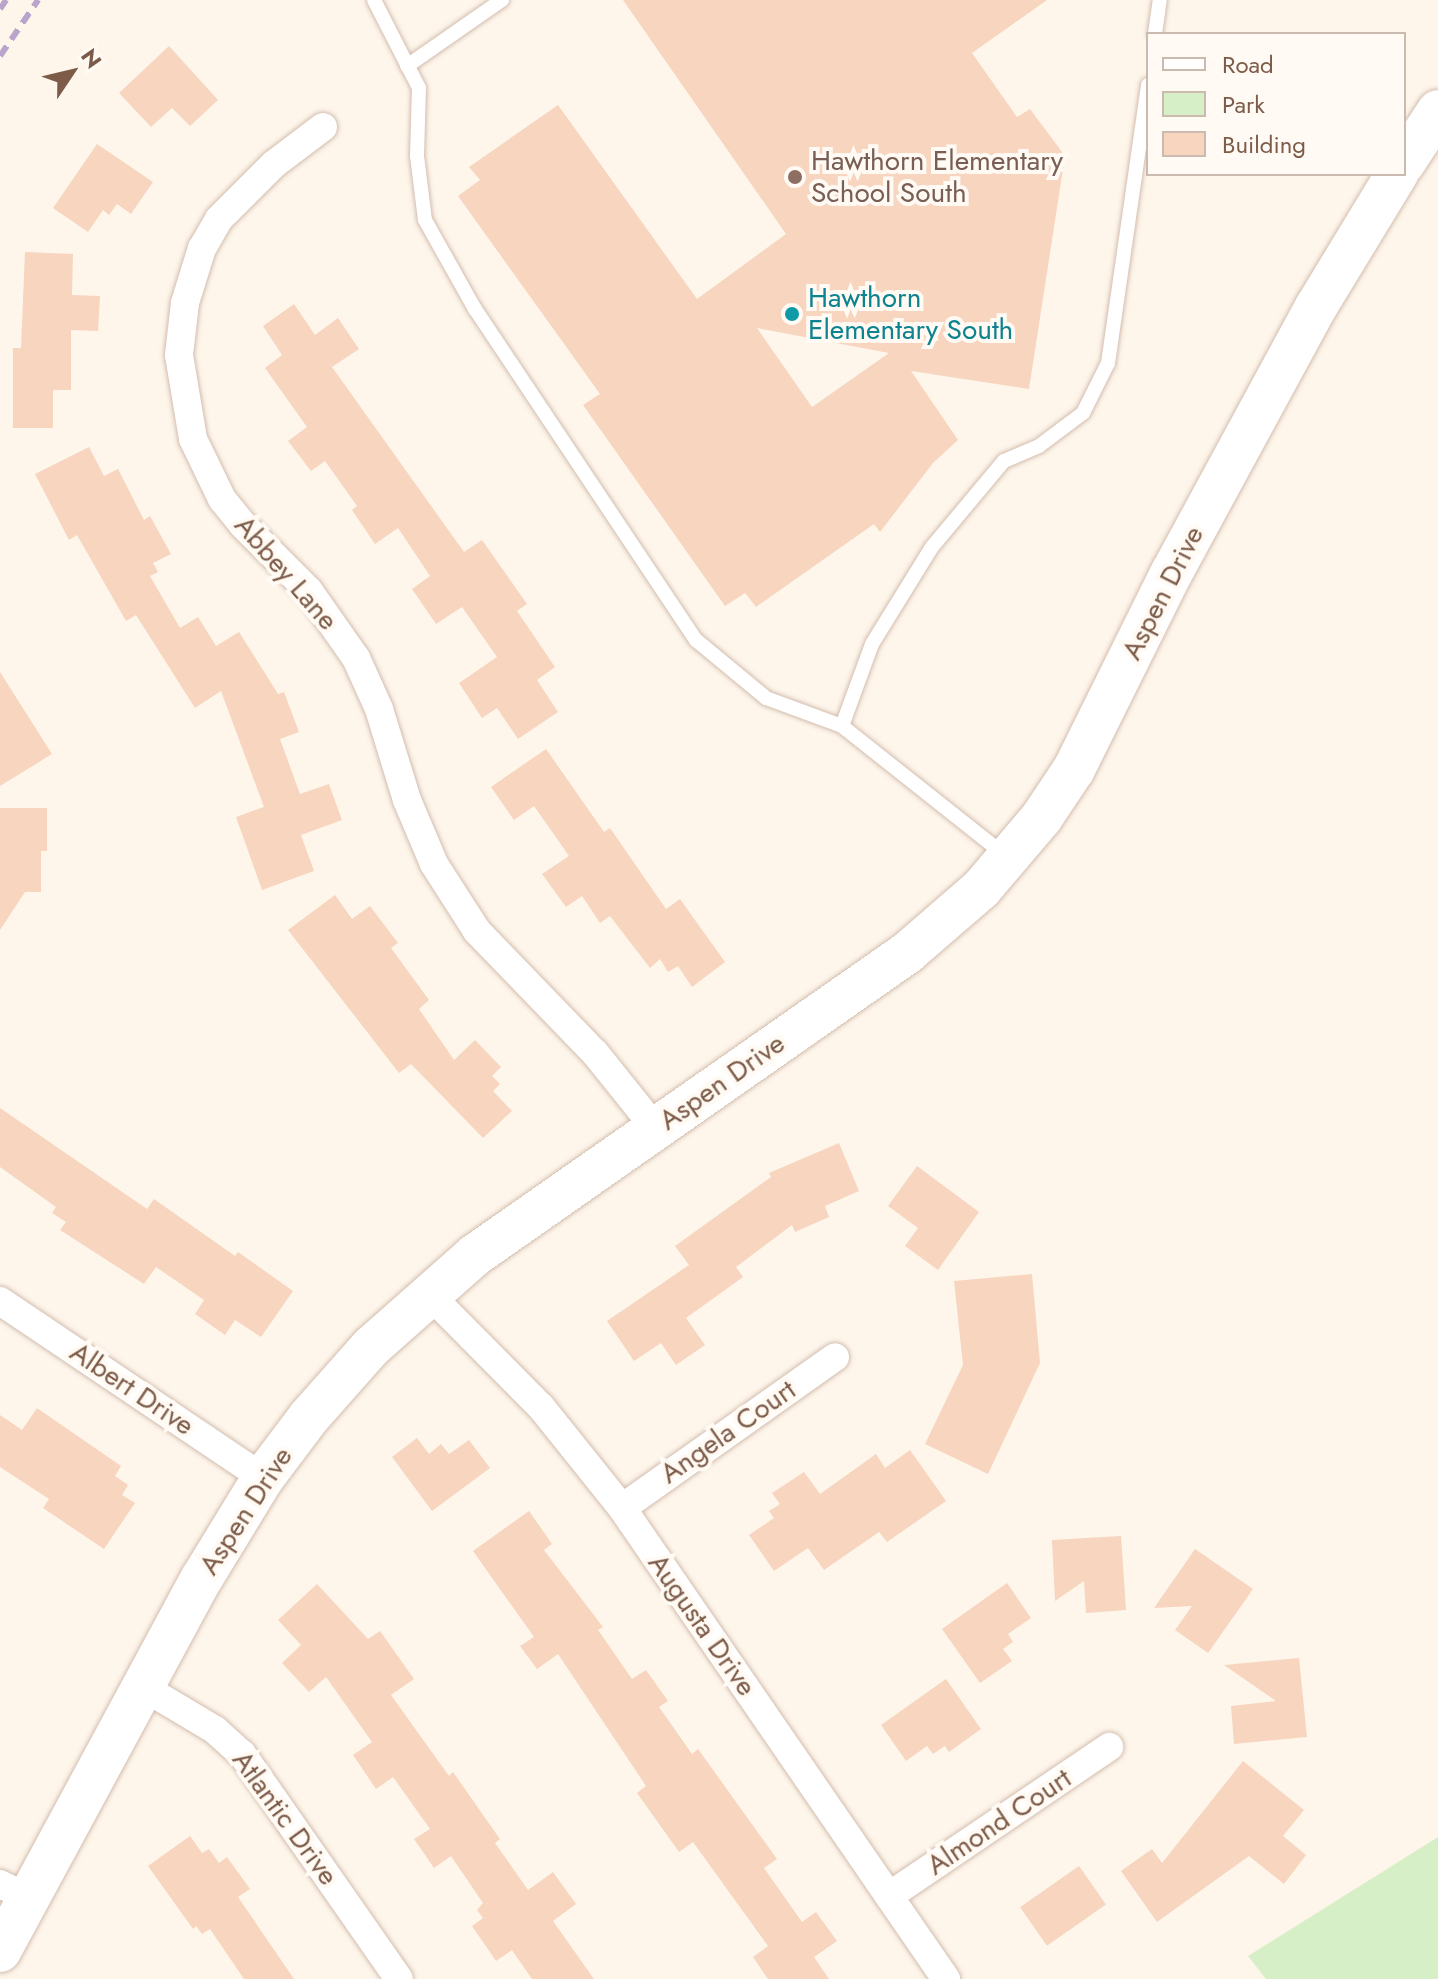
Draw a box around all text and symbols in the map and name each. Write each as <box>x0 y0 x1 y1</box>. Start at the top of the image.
north arrow <box>32 32 112 112</box>
legend <box>1146 32 1406 176</box>
text: N <box>74 42 110 75</box>
text: Road <box>1222 47 1274 82</box>
text: Park <box>1222 87 1265 122</box>
text: Building <box>1222 127 1306 162</box>
place label: Hawthorn Elementary School South <box>811 144 1063 210</box>
marker: Hawthorn Elementary School South <box>786 168 804 186</box>
place label: Hawthorn Elementary South <box>808 281 1013 347</box>
marker: Hawthorn Elementary South <box>783 305 801 323</box>
street label: Abbey Lane <box>227 509 345 637</box>
street label: Aspen Drive <box>1115 521 1211 665</box>
street label: Aspen Drive <box>653 1027 791 1137</box>
street label: Albert Drive <box>64 1335 200 1443</box>
street label: Angela Court <box>654 1373 802 1491</box>
street label: Aspen Drive <box>192 1441 300 1581</box>
street label: Augusta Drive <box>641 1548 763 1702</box>
street label: Atlantic Drive <box>225 1744 345 1892</box>
street label: Almond Court <box>921 1761 1077 1883</box>

